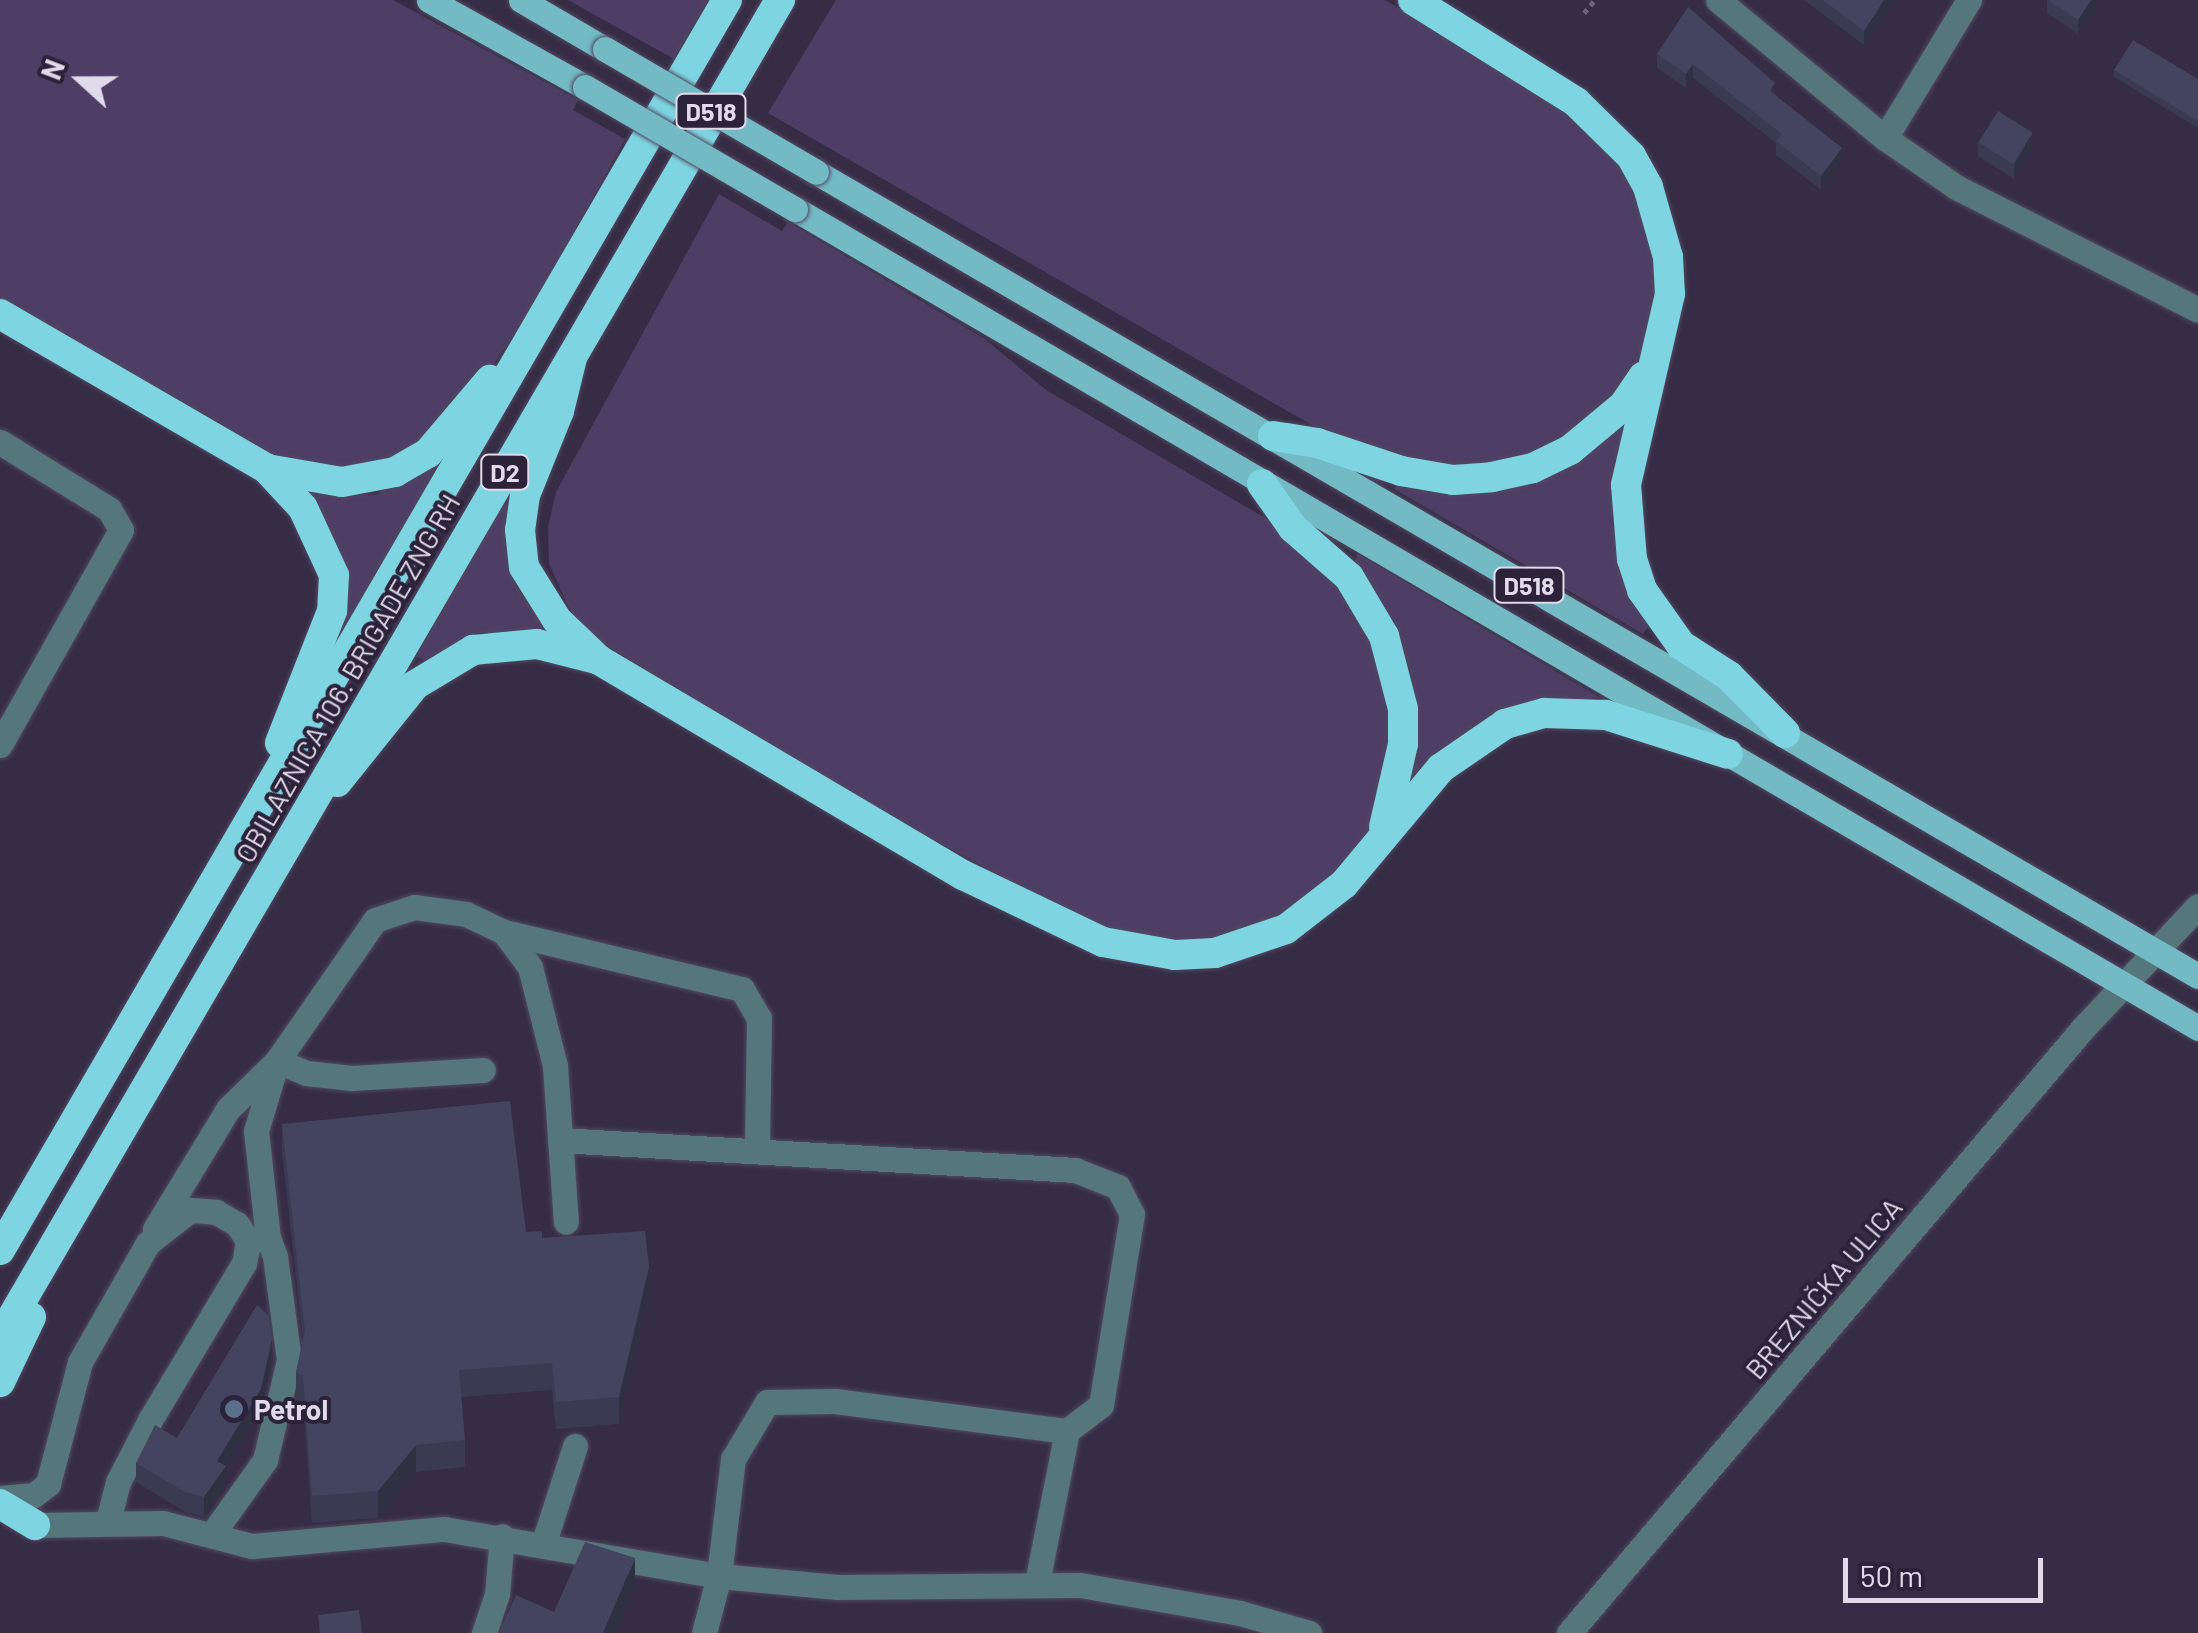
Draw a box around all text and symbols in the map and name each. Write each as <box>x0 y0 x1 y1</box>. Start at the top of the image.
north arrow <box>30 30 130 130</box>
text: N <box>33 54 71 84</box>
road number: D518 <box>674 91 748 131</box>
road number: D2 <box>480 452 530 492</box>
street label: OBILAZNICA 106. BRIGADE ZNG RH <box>227 488 467 868</box>
road number: D518 <box>1492 565 1566 605</box>
street label: BREZNIČKA ULICA <box>1738 1191 1908 1385</box>
place label: Petrol <box>254 1392 328 1426</box>
marker: Petrol <box>223 1398 245 1420</box>
scale bar <box>1848 1538 2048 1600</box>
text: 50 m <box>1860 1557 1923 1593</box>

